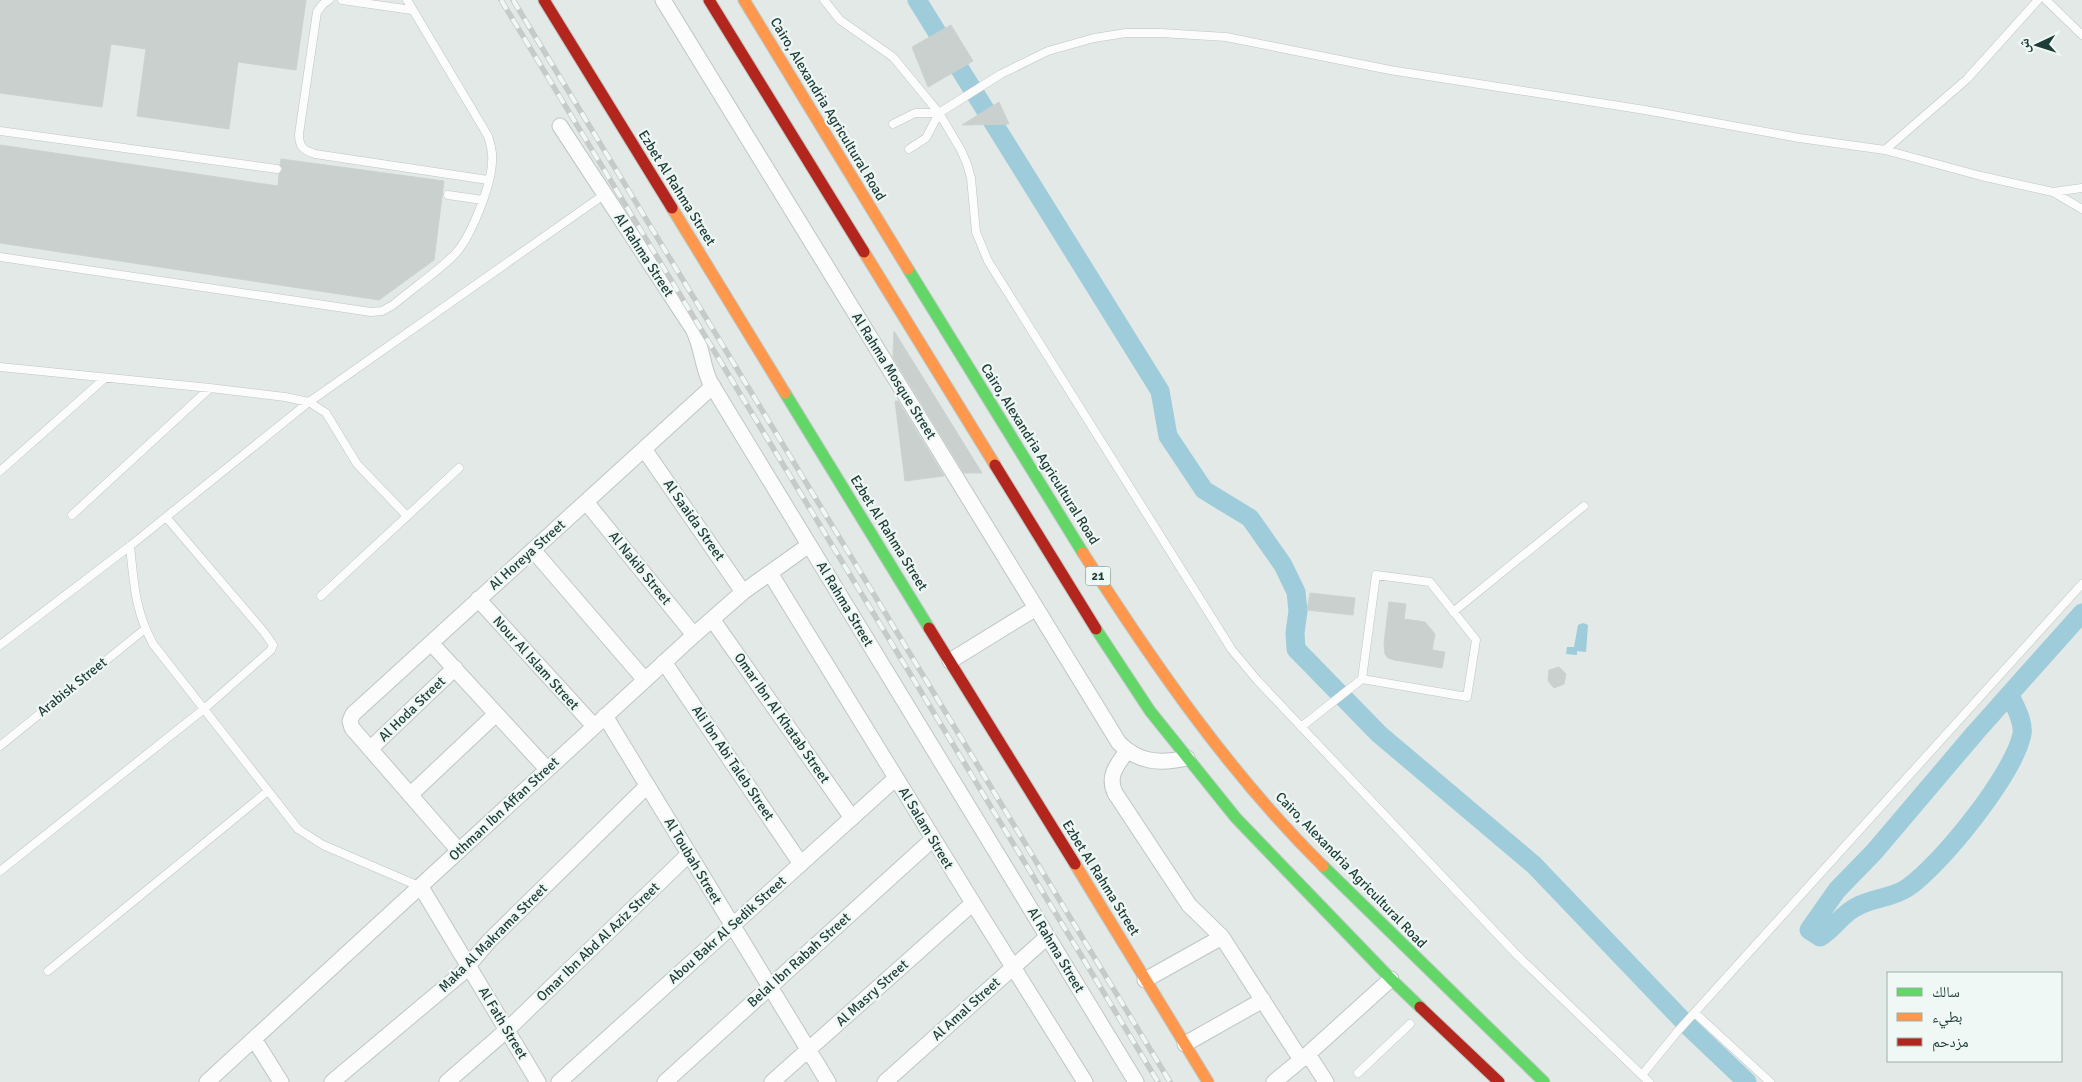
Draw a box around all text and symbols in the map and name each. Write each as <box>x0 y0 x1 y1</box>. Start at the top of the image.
street label: Cairo, Alexandria Agricultural Road <box>767 14 889 204</box>
north arrow <box>2012 20 2062 70</box>
text: ش <box>2016 38 2034 54</box>
street label: Ezbet Al Rahma Street <box>635 127 719 249</box>
street label: Al Rahma Street <box>611 210 677 300</box>
street label: Al Rahma Mosque Street <box>848 309 940 443</box>
street label: Cairo, Alexandria Agricultural Road <box>977 360 1103 548</box>
street label: Ezbet Al Rahma Street <box>847 472 931 594</box>
street label: Al Saaida Street <box>660 476 728 564</box>
street label: Al Horeya Street <box>485 516 569 594</box>
street label: Al Nakib Street <box>605 528 675 608</box>
street label: Al Rahma Street <box>813 558 877 650</box>
road number: 21 <box>1086 566 1110 586</box>
street label: Nour Al Islam Street <box>489 613 583 714</box>
street label: Omar Ibn Al Khatab Street <box>730 649 834 787</box>
street label: Arabisk Street <box>34 654 110 720</box>
street label: Al Hoda Street <box>375 673 449 745</box>
street label: Ali Ibn Abi Taleb Street <box>688 702 778 824</box>
street label: Othman Ibn Affan Street <box>445 753 563 865</box>
street label: Al Salam Street <box>895 784 957 872</box>
street label: Cairo, Alexandria Agricultural Road <box>1272 788 1430 952</box>
street label: Al Toubah Street <box>660 815 726 907</box>
street label: Ezbet Al Rahma Street <box>1059 817 1143 939</box>
street label: Abou Bakr Al Sedik Street <box>664 872 790 987</box>
street label: Omar Ibn Abd Al Aziz Street <box>533 879 663 1005</box>
street label: Maka Al Makrama Street <box>435 880 551 996</box>
street label: Al Rahma Street <box>1024 904 1088 996</box>
street label: Belal Ibn Rabah Street <box>744 909 854 1011</box>
street label: Al Masry Street <box>832 956 912 1030</box>
legend <box>1887 972 2062 1062</box>
street label: Al Amal Street <box>928 974 1004 1044</box>
text: سالك <box>1932 983 1960 1001</box>
street label: Al Fath Street <box>475 984 531 1062</box>
text: بطيء <box>1932 1008 1962 1029</box>
text: مزدحم <box>1932 1033 1969 1052</box>

